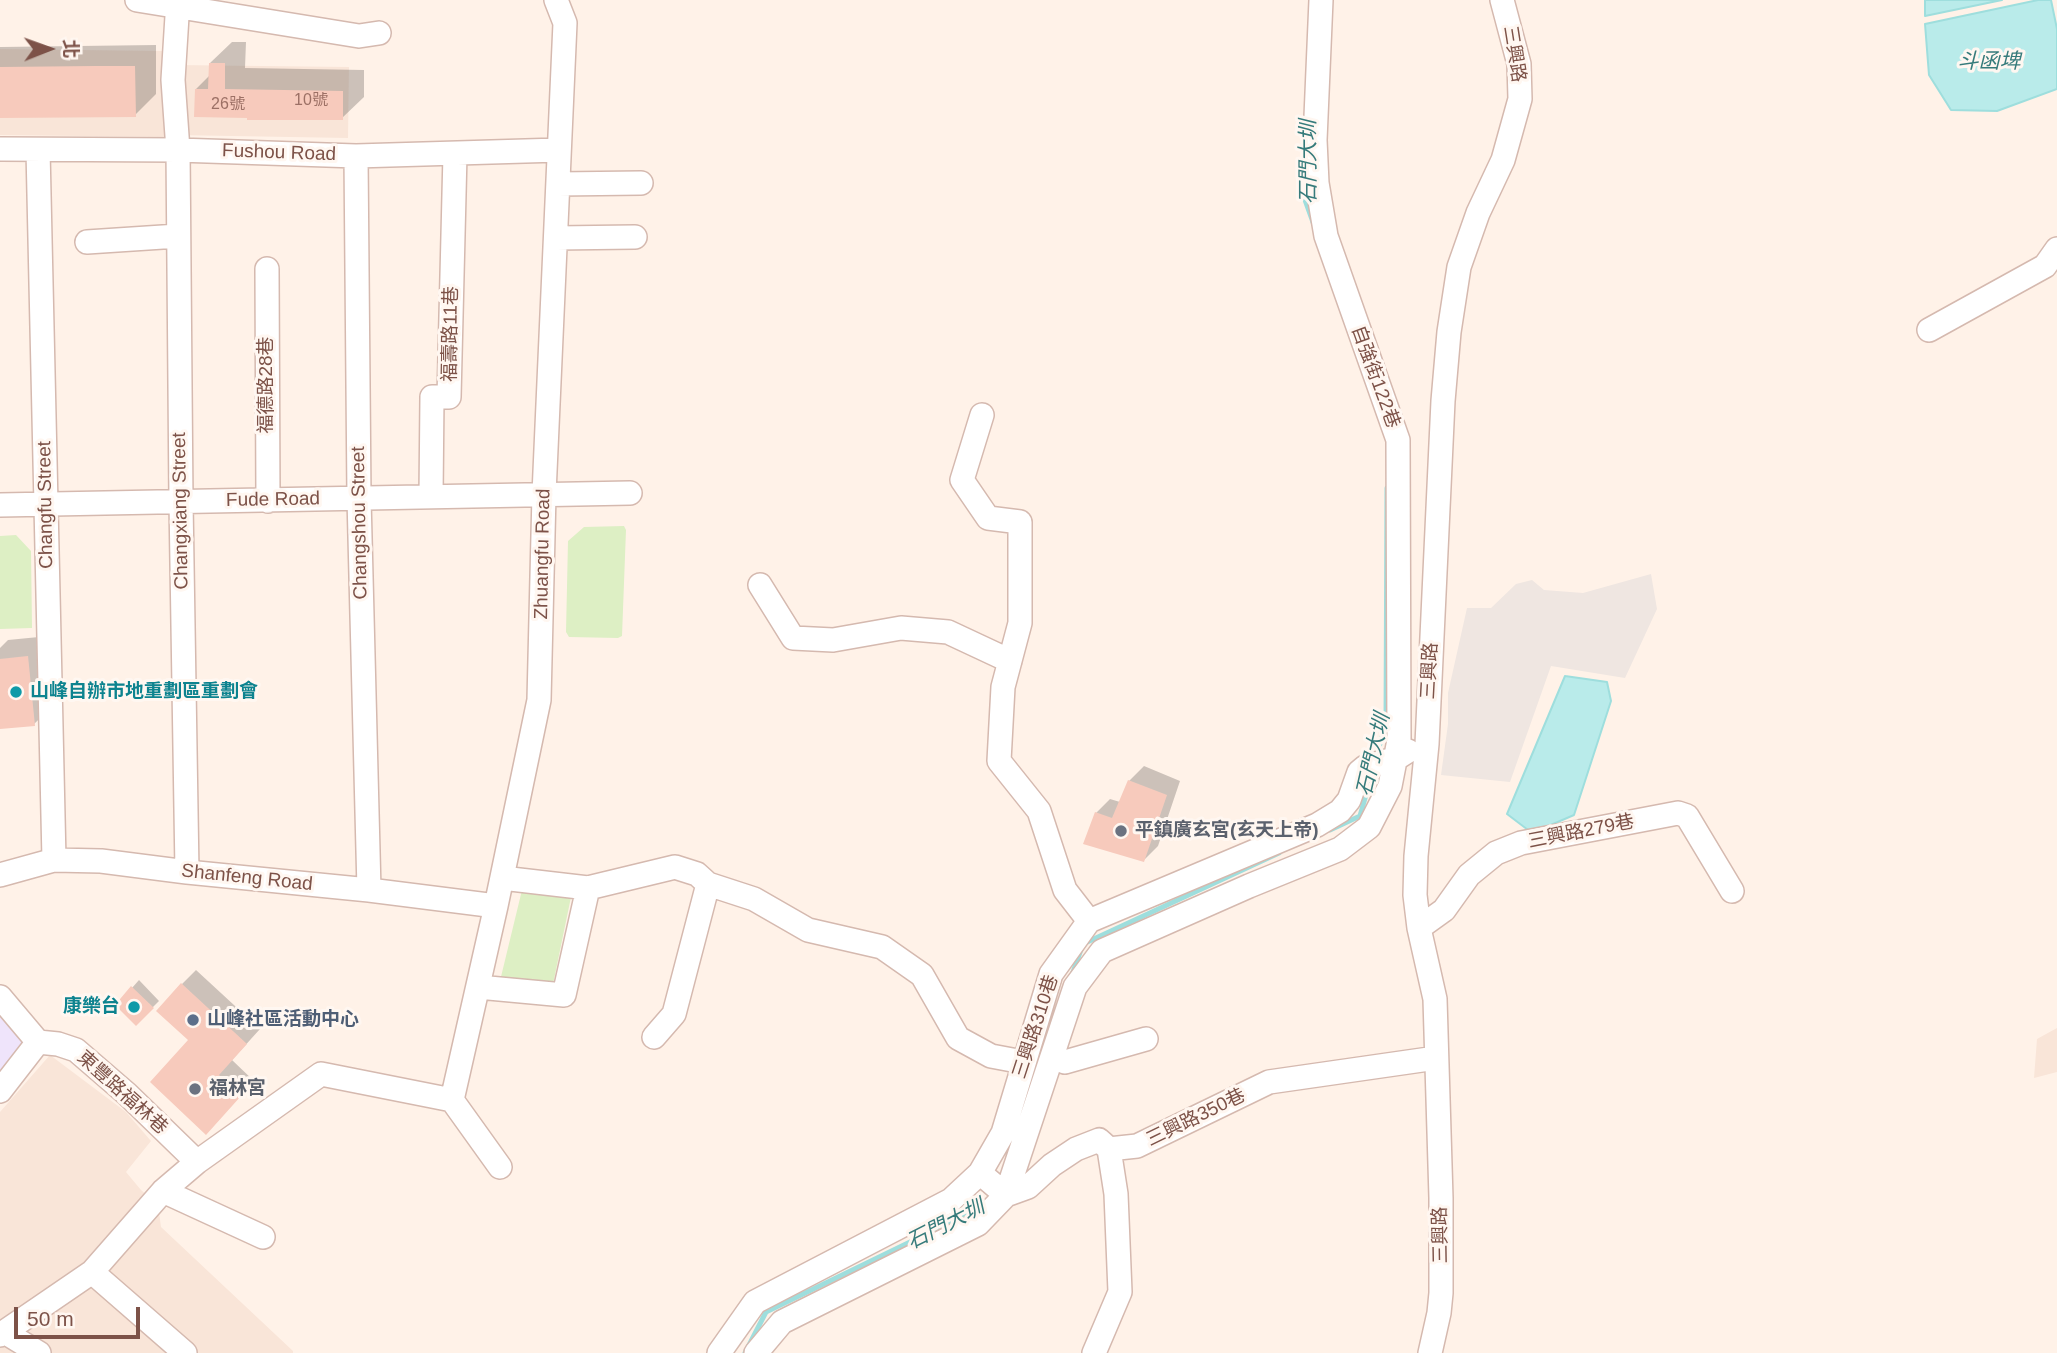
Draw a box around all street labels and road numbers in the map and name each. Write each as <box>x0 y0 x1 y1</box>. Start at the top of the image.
street label: 三興路 <box>1498 24 1530 84</box>
street label: Fushou Road <box>222 140 336 166</box>
street label: 福壽路11巷 <box>439 286 463 382</box>
street label: 自強街122巷 <box>1346 322 1404 432</box>
street label: 福德路28巷 <box>256 336 278 434</box>
street label: Changxiang Street <box>168 432 194 590</box>
street label: Changfu Street <box>33 441 59 569</box>
street label: Changshou Street <box>347 446 373 600</box>
street label: Fude Road <box>226 488 320 512</box>
street label: Zhuangfu Road <box>530 488 556 620</box>
street label: 三興路 <box>1417 642 1443 700</box>
street label: 三興路279巷 <box>1526 811 1636 853</box>
street label: Shanfeng Road <box>180 860 314 896</box>
street label: 三興路310巷 <box>1009 972 1063 1082</box>
street label: 東豐路福林巷 <box>72 1046 172 1140</box>
street label: 三興路350巷 <box>1143 1084 1249 1152</box>
street label: 三興路 <box>1429 1206 1453 1264</box>

